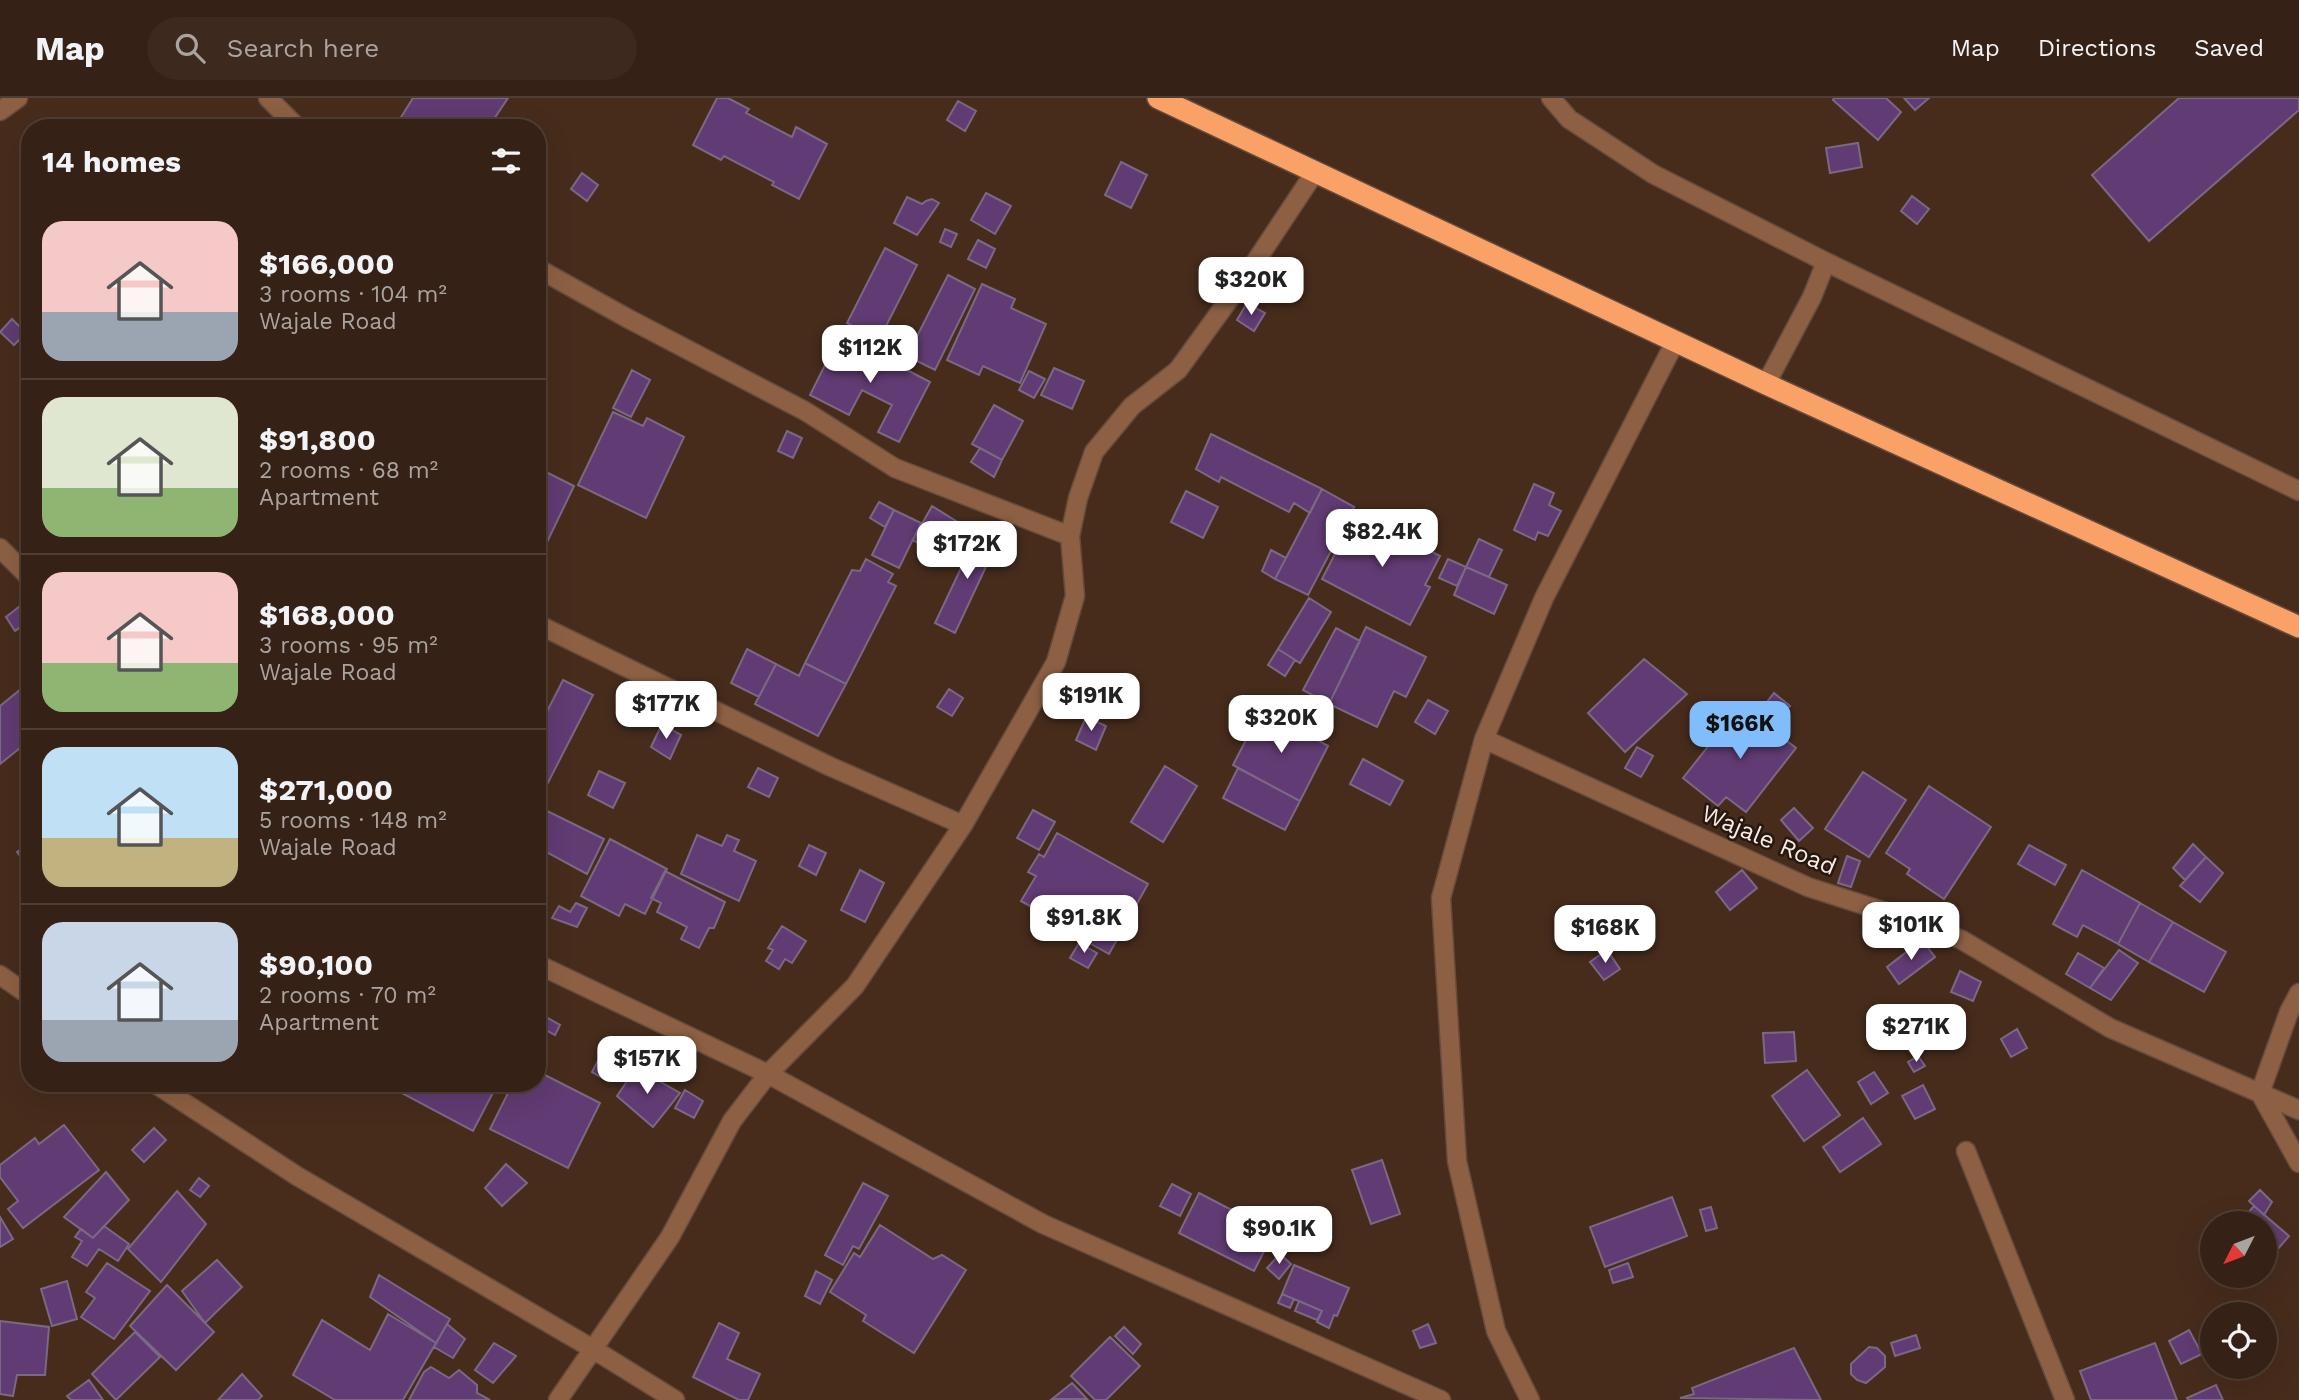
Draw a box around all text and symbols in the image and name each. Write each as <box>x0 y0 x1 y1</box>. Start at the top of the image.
search box <box>147 17 637 80</box>
text: Map <box>35 29 105 68</box>
icon: search <box>171 29 209 67</box>
text: Search here <box>227 33 379 63</box>
text: Map <box>1951 34 2000 62</box>
text: Directions <box>2038 34 2156 62</box>
text: Saved <box>2194 34 2264 62</box>
icon: filters <box>487 142 525 180</box>
text: 14 homes <box>42 144 181 179</box>
text: $166,000 <box>259 246 395 281</box>
icon: home <box>98 249 182 333</box>
pin: $320K <box>1202 258 1300 317</box>
text: $320K <box>1215 266 1287 293</box>
text: 3 rooms · 104 m² <box>259 281 447 308</box>
text: Wajale Road <box>259 308 397 335</box>
pin: $112K <box>821 326 919 385</box>
text: $112K <box>838 334 902 361</box>
text: $91,800 <box>259 422 376 457</box>
icon: home <box>98 425 182 509</box>
text: 2 rooms · 68 m² <box>259 457 438 484</box>
text: Apartment <box>259 484 379 511</box>
pin: $82.4K <box>1325 510 1439 569</box>
text: $82.4K <box>1342 518 1422 545</box>
pin: $172K <box>918 522 1016 581</box>
text: $172K <box>933 530 1001 557</box>
text: $168,000 <box>259 597 395 632</box>
icon: home <box>98 600 182 684</box>
text: 3 rooms · 95 m² <box>259 632 438 659</box>
text: Wajale Road <box>259 659 397 686</box>
pin: $191K <box>1042 674 1140 733</box>
pin: $177K <box>617 682 715 741</box>
text: $191K <box>1059 682 1123 709</box>
text: $177K <box>632 690 700 717</box>
pin: $320K <box>1232 696 1330 755</box>
pin: $166K <box>1691 702 1789 761</box>
text: $320K <box>1245 704 1317 731</box>
text: $166K <box>1706 710 1774 737</box>
text: $271,000 <box>259 772 393 807</box>
icon: home <box>98 775 182 859</box>
street label: Wajale Road <box>1697 799 1841 881</box>
text: 5 rooms · 148 m² <box>259 807 447 834</box>
text: Wajale Road <box>259 834 397 861</box>
pin: $91.8K <box>1027 896 1141 955</box>
pin: $101K <box>1862 902 1960 962</box>
text: $91.8K <box>1046 904 1122 931</box>
pin: $168K <box>1556 906 1654 965</box>
text: $101K <box>1878 911 1944 938</box>
text: $168K <box>1570 914 1640 941</box>
text: $90,100 <box>259 947 373 982</box>
icon: home <box>98 950 182 1034</box>
text: 2 rooms · 70 m² <box>259 982 436 1009</box>
pin: $271K <box>1867 1004 1965 1064</box>
text: Apartment <box>259 1009 379 1036</box>
text: $271K <box>1882 1013 1950 1040</box>
pin: $157K <box>598 1037 696 1096</box>
text: $157K <box>613 1045 681 1072</box>
pin: $90.1K <box>1222 1206 1336 1266</box>
north arrow <box>2200 1211 2277 1288</box>
map controls <box>2200 1211 2277 1379</box>
text: $90.1K <box>1242 1215 1316 1242</box>
button: locate <box>2200 1302 2277 1379</box>

